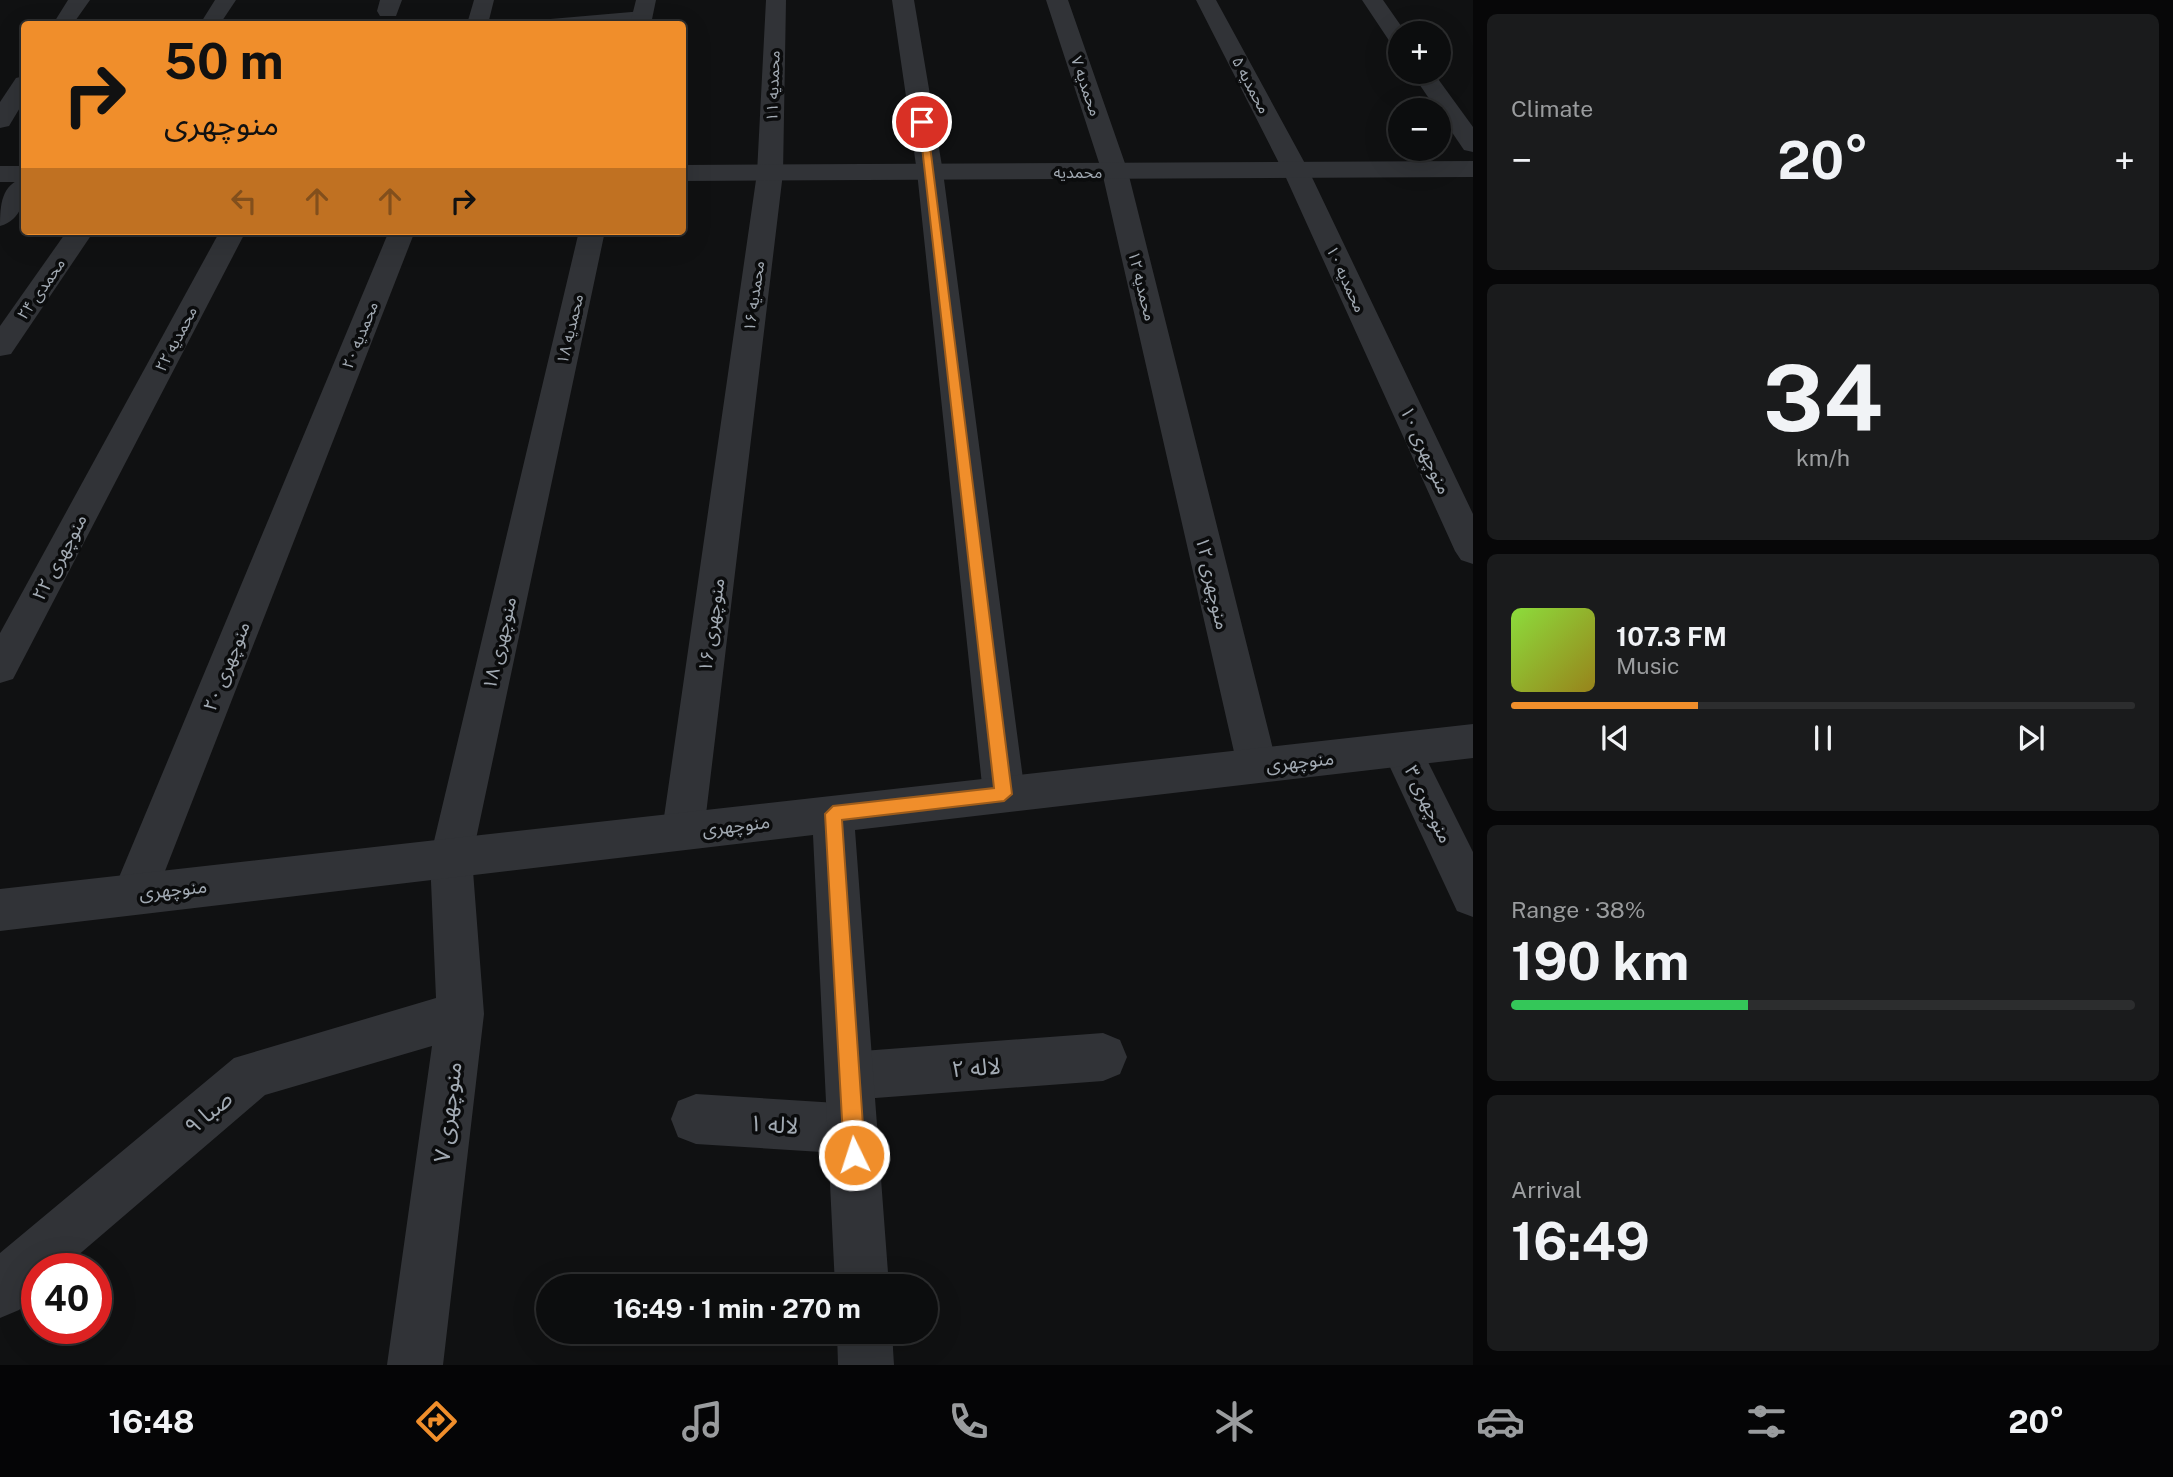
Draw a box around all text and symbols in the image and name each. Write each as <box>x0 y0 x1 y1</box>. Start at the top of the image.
map controls <box>1388 21 1451 161</box>
button: + <box>1388 21 1451 84</box>
text: 50 m <box>164 32 284 90</box>
icon: right <box>49 49 140 140</box>
street label: محمدیه ۱۱ <box>762 50 784 122</box>
street label: محمدیه ۵ <box>1228 53 1274 117</box>
street label: محمدیه ۷ <box>1067 54 1105 118</box>
pin <box>892 92 952 152</box>
text: Climate <box>1511 95 1593 122</box>
button: − <box>1388 98 1451 161</box>
icon: arrive <box>903 103 941 141</box>
text: منوچهری <box>164 105 279 142</box>
text: 20° <box>1777 130 1869 191</box>
text: − <box>1511 138 1532 183</box>
text: + <box>2114 138 2135 183</box>
street label: محمدیه <box>1054 163 1102 182</box>
icon: left <box>225 182 263 220</box>
icon: ahead <box>298 182 336 220</box>
icon: ahead <box>371 182 409 220</box>
icon: right <box>444 182 482 220</box>
street label: محمدیه ۱۰ <box>1322 243 1370 315</box>
street label: محمدیه ۱۲ <box>1124 249 1160 323</box>
street label: محمدی ۲۴ <box>13 255 69 323</box>
street label: محمدیه ۱۶ <box>740 259 768 333</box>
street label: محمدیه ۱۸ <box>553 292 587 366</box>
street label: محمدیه ۲۰ <box>338 298 382 372</box>
street label: محمدیه ۲۲ <box>151 303 201 375</box>
text: 34 <box>1763 345 1883 451</box>
street label: منوچهری ۱۰ <box>1394 402 1456 498</box>
text: km/h <box>1796 444 1850 471</box>
street label: منوچهری ۲۲ <box>27 510 93 605</box>
street label: منوچهری ۱۲ <box>1190 534 1234 632</box>
street label: منوچهری ۱۶ <box>694 577 731 674</box>
street label: منوچهری ۱۸ <box>478 594 522 692</box>
street label: منوچهری ۲۰ <box>198 618 256 715</box>
text: 107.3 FM <box>1616 621 1727 652</box>
text: Music <box>1616 652 1680 679</box>
icon: previous <box>1596 719 1634 757</box>
icon: pause <box>1804 719 1842 757</box>
icon: next <box>2012 719 2050 757</box>
street label: منوچهری <box>1265 746 1335 778</box>
street label: منوچهری ۳ <box>1399 762 1457 847</box>
street label: منوچهری <box>701 810 771 842</box>
street label: منوچهری <box>138 874 208 906</box>
text: Range · 38% <box>1511 896 1645 923</box>
text: 190 km <box>1511 931 1689 992</box>
street label: ۲ لاله <box>950 1052 1002 1082</box>
street label: منوچهری ۷ <box>427 1060 469 1164</box>
street label: صبا ۹ <box>179 1084 237 1140</box>
street label: ۱ لاله <box>748 1109 800 1139</box>
position arrow <box>817 1118 891 1192</box>
text: Arrival <box>1511 1176 1582 1203</box>
text: 16:49 <box>1511 1211 1650 1272</box>
speed limit sign: 40 <box>21 1253 112 1344</box>
text: 16:49 · 1 min · 270 m <box>613 1293 861 1324</box>
icon: directions <box>412 1397 461 1446</box>
icon: music <box>678 1397 727 1446</box>
icon: phone <box>944 1397 993 1446</box>
icon: climate <box>1210 1397 1259 1446</box>
icon: car <box>1476 1397 1525 1446</box>
icon: filters <box>1742 1397 1791 1446</box>
text: 16:48 <box>109 1403 194 1440</box>
text: 20° <box>2008 1403 2064 1440</box>

